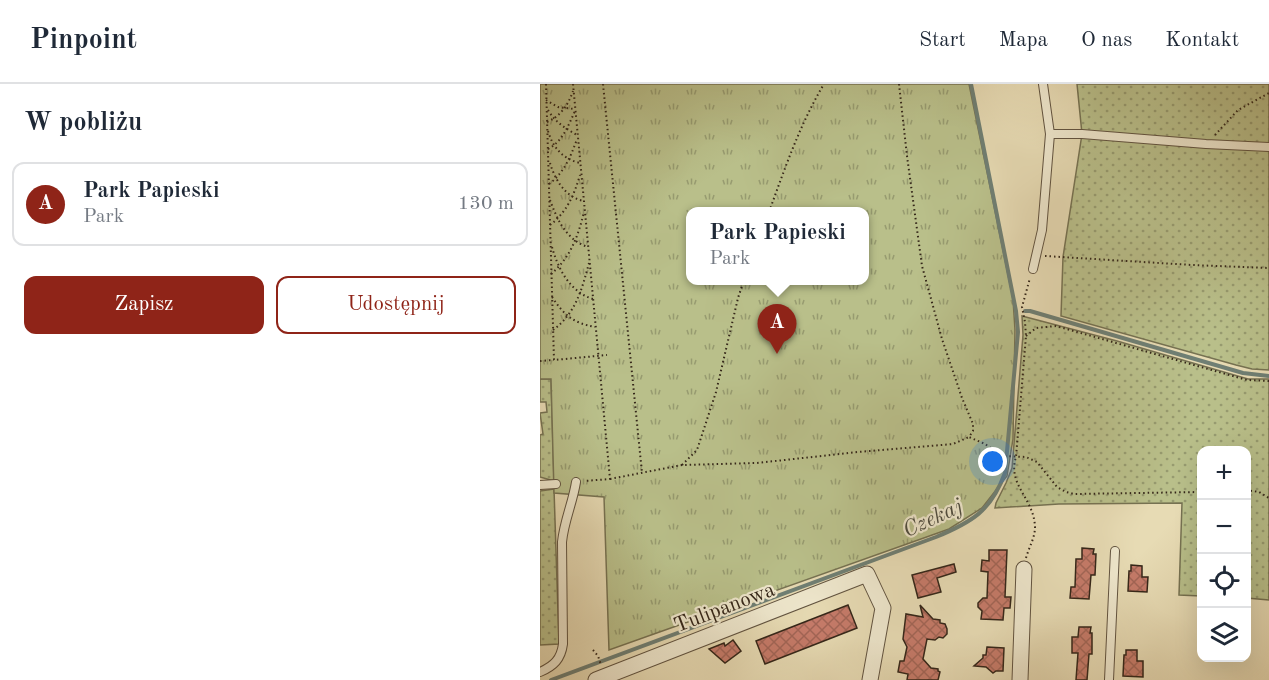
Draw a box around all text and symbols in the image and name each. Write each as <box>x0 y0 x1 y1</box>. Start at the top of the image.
text: Pinpoint <box>30 27 137 55</box>
text: Start <box>919 30 966 51</box>
text: Mapa <box>999 30 1048 51</box>
text: O nas <box>1081 30 1132 51</box>
text: Kontakt <box>1165 30 1239 51</box>
text: W pobliżu <box>24 110 142 136</box>
text: Park Papieski <box>83 180 220 202</box>
text: A <box>38 194 53 214</box>
text: 130 m <box>458 194 514 214</box>
text: Park <box>83 207 124 227</box>
popup <box>686 207 869 285</box>
text: Park Papieski <box>709 222 846 244</box>
text: Park <box>709 249 750 269</box>
button: Zapisz <box>24 276 264 334</box>
button: Udostępnij <box>276 276 516 334</box>
pin: A <box>758 304 796 354</box>
map controls <box>1197 446 1251 662</box>
button: + <box>1197 446 1251 500</box>
your location <box>978 447 1007 476</box>
water label: Czekaj <box>900 495 967 542</box>
button: − <box>1197 500 1251 554</box>
button: locate <box>1197 554 1251 608</box>
street label: Tulipanowa <box>671 580 778 637</box>
button: layers <box>1197 608 1251 662</box>

